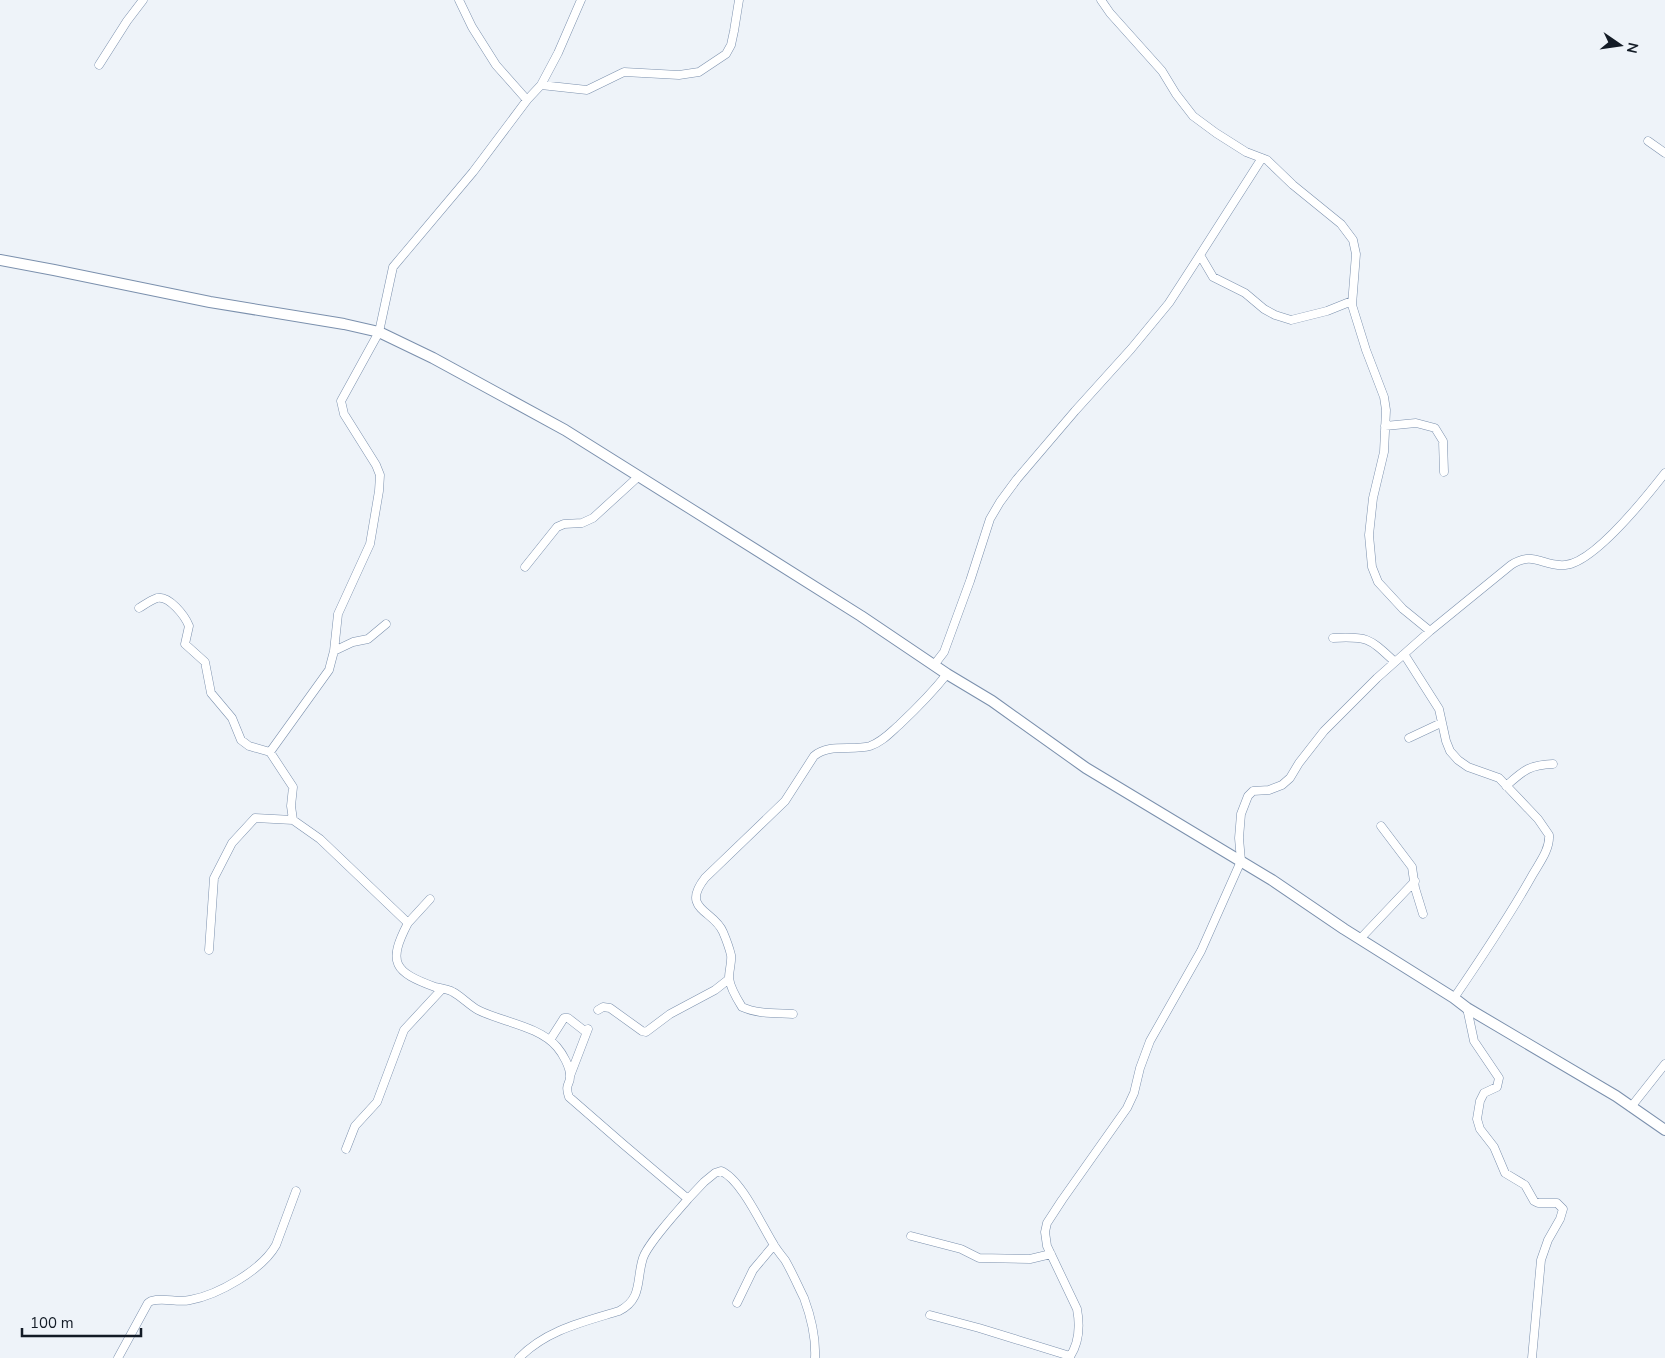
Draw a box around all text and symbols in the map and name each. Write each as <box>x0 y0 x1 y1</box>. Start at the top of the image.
north arrow <box>1595 20 1645 70</box>
text: N <box>1622 41 1643 55</box>
scale bar <box>22 1306 141 1338</box>
text: 100 m <box>30 1313 74 1333</box>

